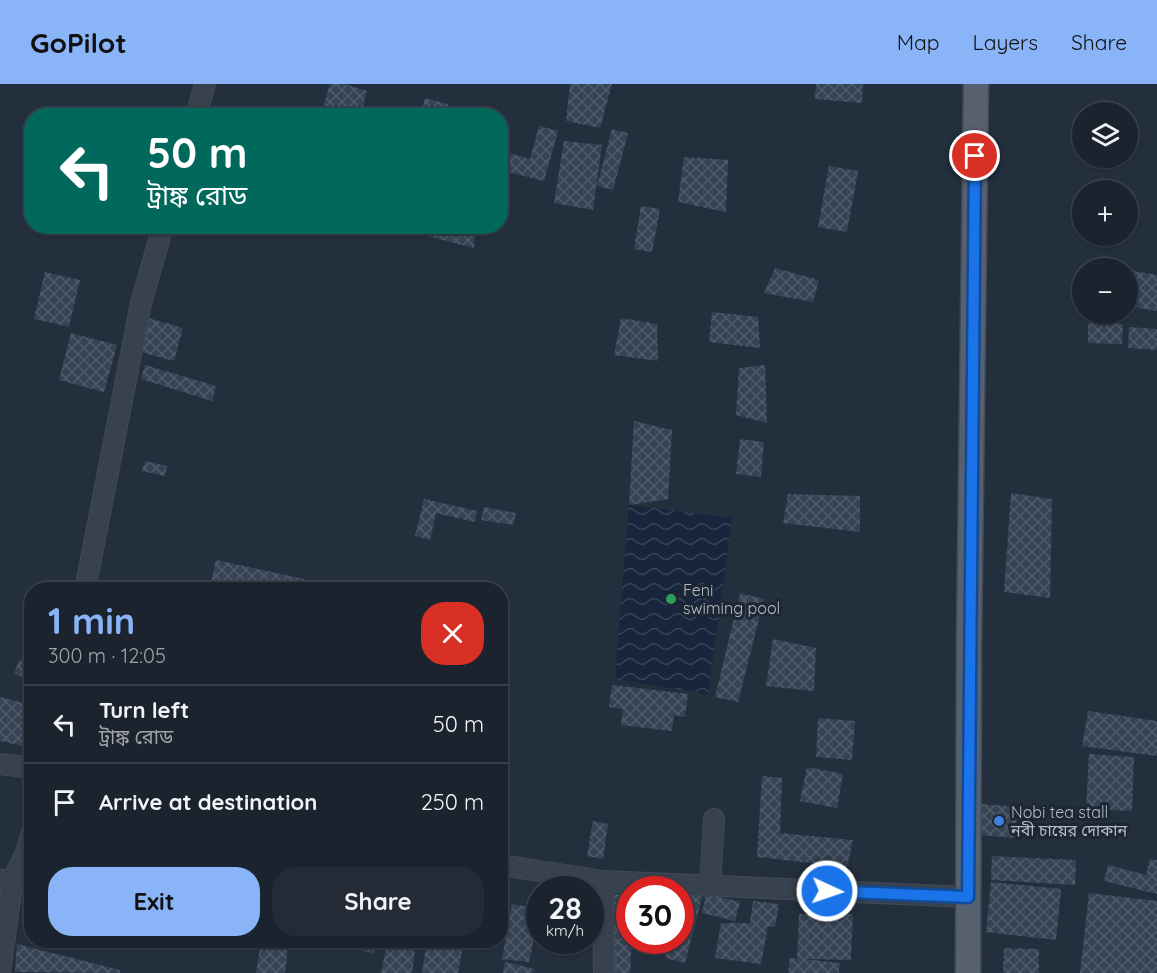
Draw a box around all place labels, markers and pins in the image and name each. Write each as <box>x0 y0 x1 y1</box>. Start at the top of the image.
pin <box>949 130 1000 181</box>
place label: Feni swiming pool <box>683 580 780 618</box>
marker: Feni swiming pool <box>664 592 678 606</box>
place label: Nobi tea stall নবী চায়ের দোকান <box>1010 802 1127 840</box>
marker: Nobi tea stall নবী চায়ের দোকান <box>992 814 1006 828</box>

